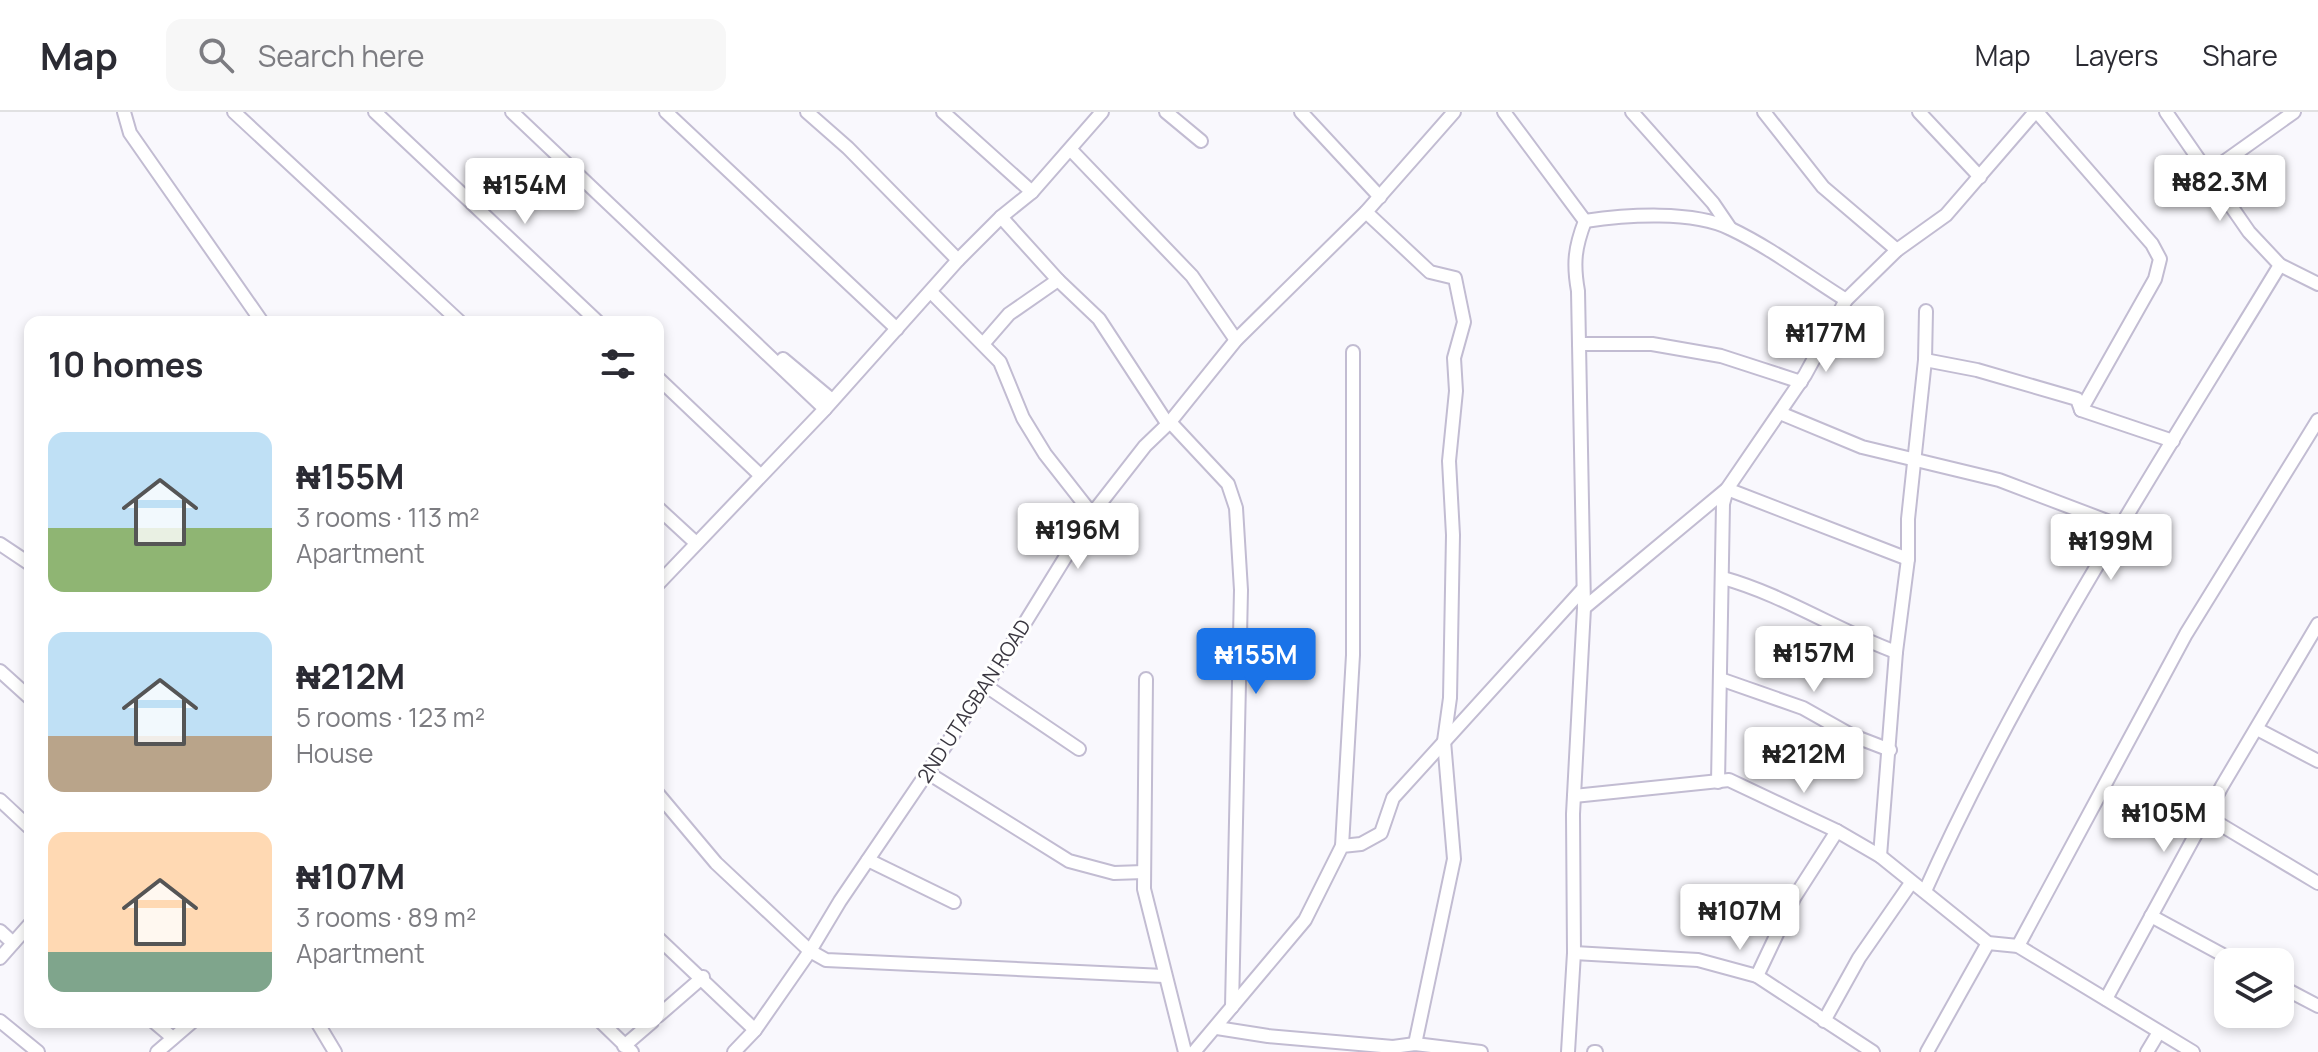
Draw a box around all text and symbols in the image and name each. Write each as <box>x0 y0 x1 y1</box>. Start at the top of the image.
search box <box>166 19 726 91</box>
text: Map <box>40 29 118 81</box>
icon: search <box>194 33 238 77</box>
text: Search here <box>258 35 425 76</box>
text: Map <box>1975 36 2031 74</box>
text: Layers <box>2075 36 2158 74</box>
text: Share <box>2202 36 2278 74</box>
pin: ₦82.3M <box>2155 155 2285 223</box>
pin: ₦154M <box>469 158 581 226</box>
text: ₦82.3M <box>2172 163 2268 199</box>
text: ₦154M <box>483 166 567 202</box>
pin: ₦177M <box>1770 306 1882 374</box>
text: ₦177M <box>1786 314 1866 350</box>
text: 10 homes <box>48 341 204 387</box>
icon: filters <box>596 342 640 386</box>
text: ₦155M <box>296 453 404 499</box>
icon: home <box>112 464 208 560</box>
text: 3 rooms · 113 m² <box>296 499 480 535</box>
pin: ₦196M <box>1022 503 1134 571</box>
text: ₦196M <box>1036 511 1120 547</box>
pin: ₦199M <box>2055 514 2167 582</box>
text: ₦199M <box>2069 522 2153 558</box>
text: Apartment <box>296 535 425 571</box>
street label: 2ND UTAGBAN ROAD <box>911 614 1037 788</box>
pin: ₦157M <box>1758 626 1870 694</box>
pin: ₦155M <box>1200 628 1312 696</box>
text: ₦157M <box>1773 634 1855 670</box>
text: ₦155M <box>1215 636 1297 672</box>
text: ₦212M <box>296 653 405 699</box>
icon: home <box>112 664 208 760</box>
text: 5 rooms · 123 m² <box>296 699 485 735</box>
pin: ₦212M <box>1748 727 1860 795</box>
text: House <box>296 735 373 771</box>
text: ₦212M <box>1762 735 1846 771</box>
pin: ₦105M <box>2108 786 2220 854</box>
text: ₦105M <box>2122 794 2206 830</box>
text: ₦107M <box>296 853 405 899</box>
icon: home <box>112 864 208 960</box>
pin: ₦107M <box>1684 884 1796 952</box>
text: ₦107M <box>1698 892 1782 928</box>
text: 3 rooms · 89 m² <box>296 899 476 935</box>
text: Apartment <box>296 935 425 971</box>
map controls <box>2214 948 2294 1028</box>
button: layers <box>2214 948 2294 1028</box>

